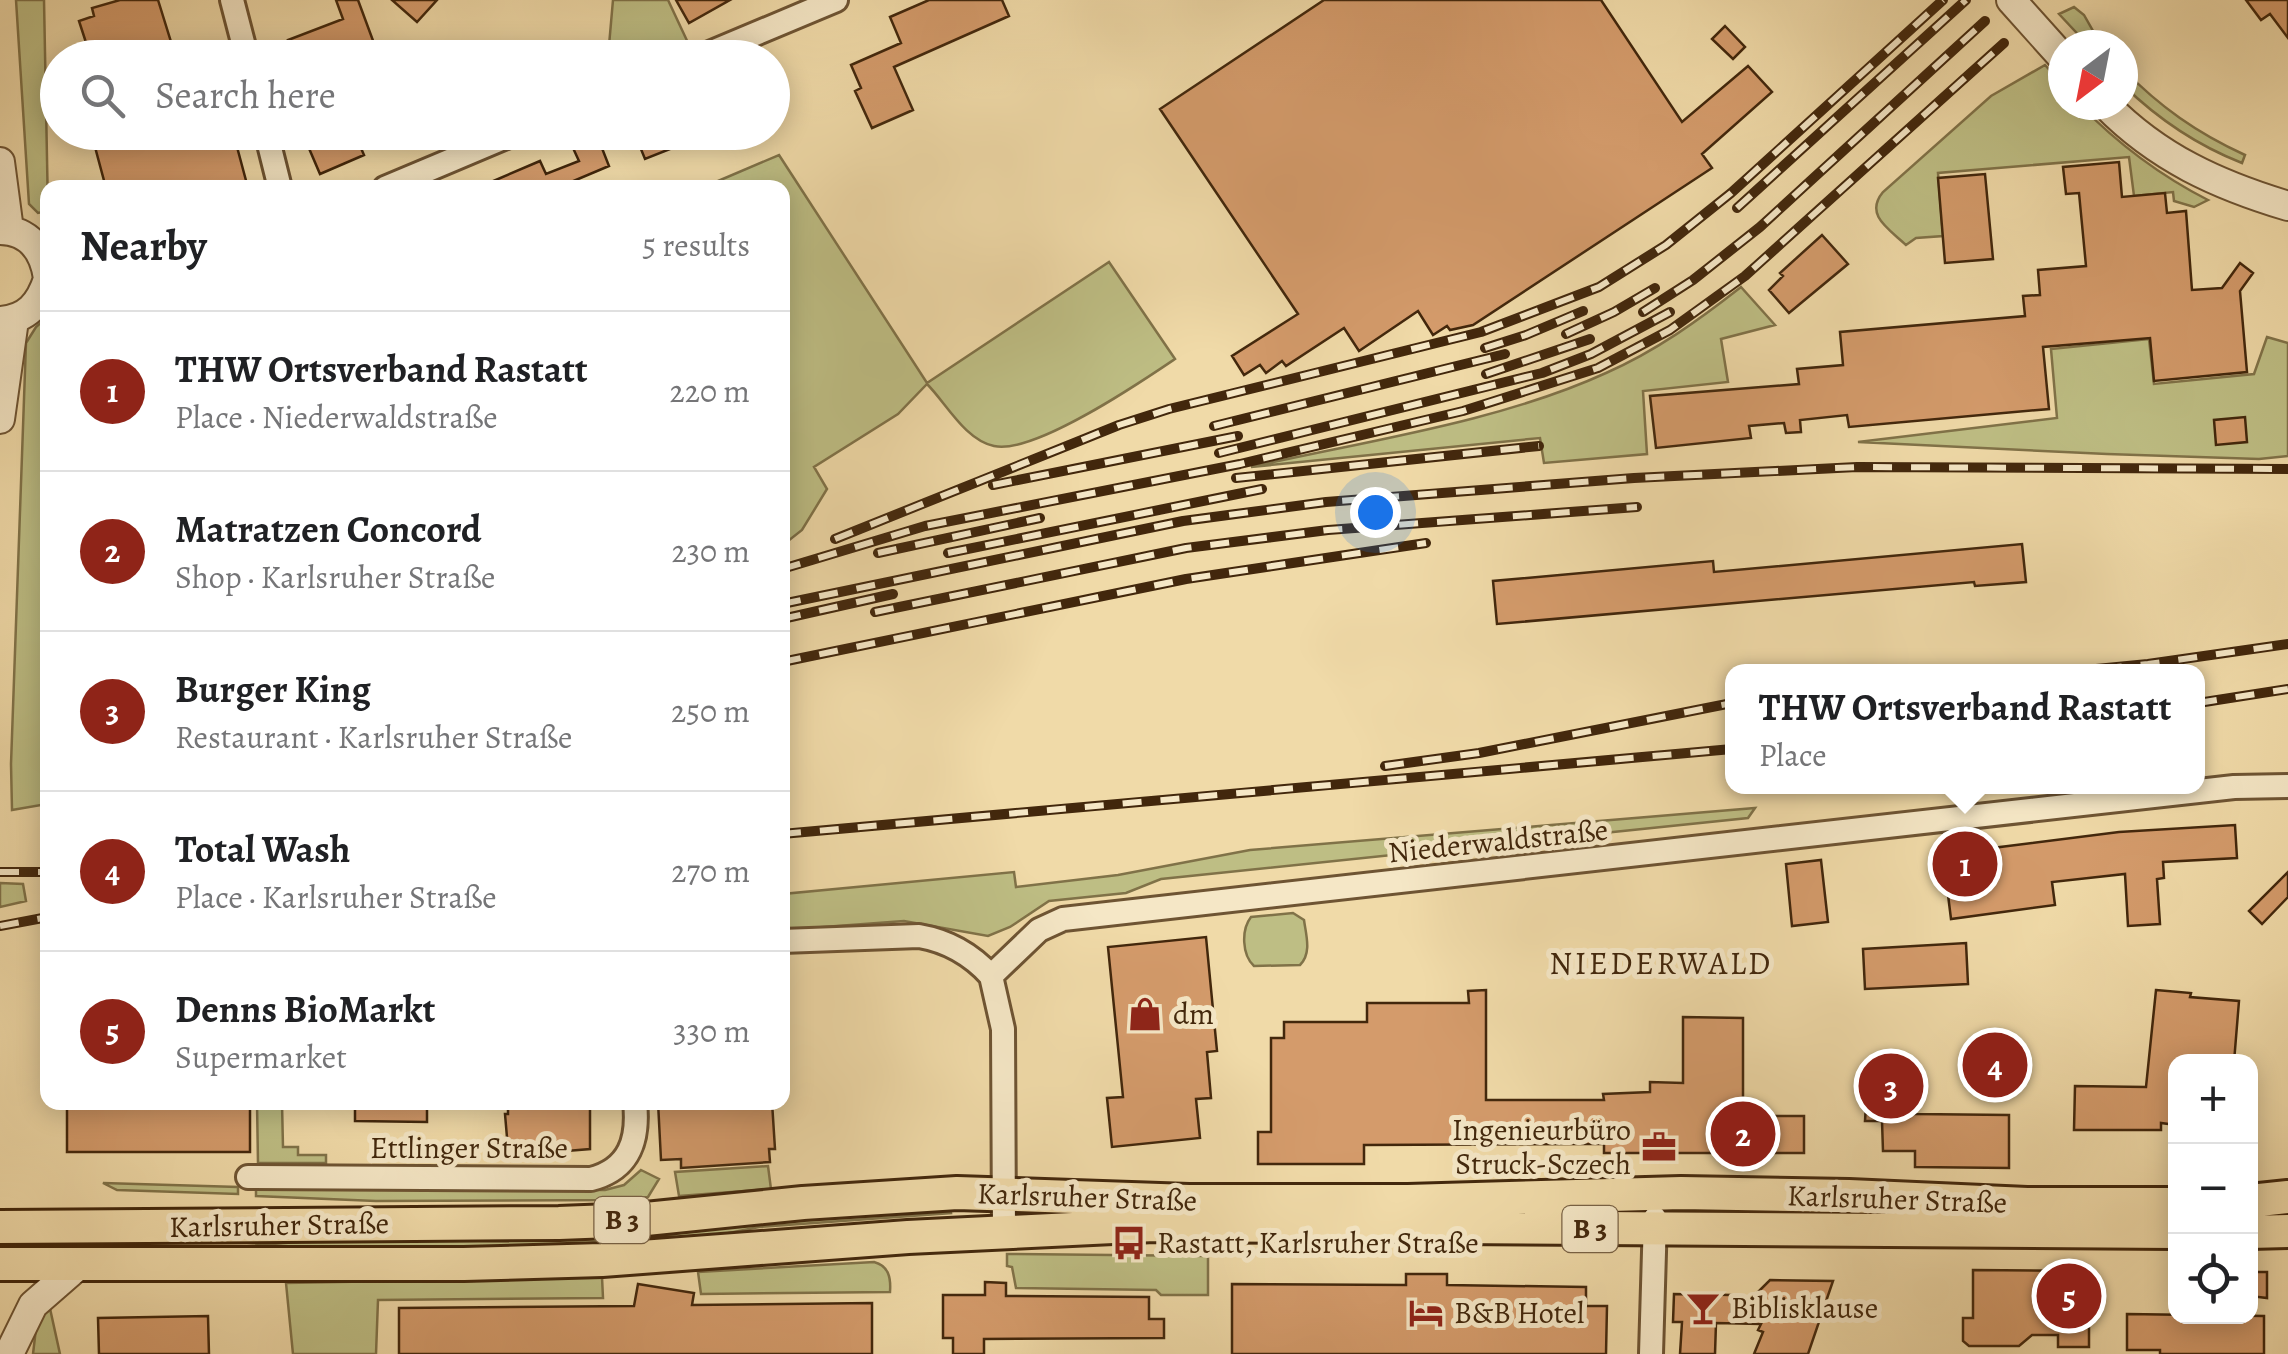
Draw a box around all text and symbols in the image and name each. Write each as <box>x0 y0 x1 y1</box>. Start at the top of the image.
north arrow <box>2048 30 2138 120</box>
search box <box>40 40 790 150</box>
icon: search <box>75 68 130 123</box>
text: Search here <box>155 69 336 121</box>
text: Nearby <box>80 217 207 274</box>
text: 5 results <box>642 223 750 267</box>
text: THW Ortsverband Rastatt <box>175 343 588 395</box>
text: 1 <box>107 369 118 413</box>
text: 220 m <box>670 369 750 413</box>
text: Place · Niederwaldstraße <box>175 395 498 439</box>
your location <box>1350 487 1401 538</box>
text: Matratzen Concord <box>175 503 482 555</box>
text: 2 <box>105 529 120 573</box>
text: 230 m <box>671 529 750 573</box>
text: Shop · Karlsruher Straße <box>175 555 495 599</box>
text: Burger King <box>175 663 371 715</box>
popup <box>1725 664 2205 794</box>
text: THW Ortsverband Rastatt <box>1759 681 2171 733</box>
text: 3 <box>106 689 119 733</box>
text: 250 m <box>671 689 750 733</box>
text: Restaurant · Karlsruher Straße <box>175 715 572 759</box>
text: Place <box>1759 733 1826 777</box>
street label: Niederwaldstraße <box>1386 810 1610 872</box>
text: Total Wash <box>175 823 350 875</box>
pin: 1 <box>1932 826 1998 902</box>
text: 4 <box>105 849 120 893</box>
text: 270 m <box>671 849 750 893</box>
text: Place · Karlsruher Straße <box>175 875 497 919</box>
district label: NIEDERWALD <box>1549 941 1773 985</box>
text: Denns BioMarkt <box>175 983 435 1035</box>
place label: dm <box>1173 994 1214 1034</box>
shop icon: dm <box>1126 995 1164 1033</box>
text: 5 <box>106 1009 119 1053</box>
text: 330 m <box>673 1009 750 1053</box>
pin: 4 <box>1962 1028 2028 1102</box>
text: Supermarket <box>175 1035 347 1079</box>
pin: 3 <box>1858 1048 1924 1124</box>
map controls <box>2168 1054 2258 1324</box>
button: + <box>2168 1054 2258 1144</box>
pin: 2 <box>1710 1096 1776 1172</box>
place label: Ingenieurbüro Struck-Sczech <box>1452 1110 1631 1184</box>
street label: Ettlinger Straße <box>370 1128 568 1168</box>
office icon: Ingenieurbüro Struck-Sczech <box>1640 1128 1678 1166</box>
button: − <box>2168 1144 2258 1234</box>
street label: Karlsruher Straße <box>976 1173 1198 1221</box>
street label: Karlsruher Straße <box>1786 1175 2008 1223</box>
road number: B 3 <box>594 1197 650 1243</box>
street label: Karlsruher Straße <box>169 1203 389 1247</box>
road number: B 3 <box>1562 1206 1618 1252</box>
place label: Rastatt, Karlsruher Straße <box>1157 1223 1479 1263</box>
bus stop icon: Rastatt, Karlsruher Straße <box>1110 1224 1148 1262</box>
button: locate <box>2168 1234 2258 1324</box>
pin: 5 <box>2036 1258 2102 1334</box>
place label: Biblisklause <box>1731 1288 1878 1328</box>
bar icon: Biblisklause <box>1684 1289 1722 1327</box>
place label: B&B Hotel <box>1454 1293 1584 1333</box>
hotel icon: B&B Hotel <box>1407 1294 1445 1332</box>

